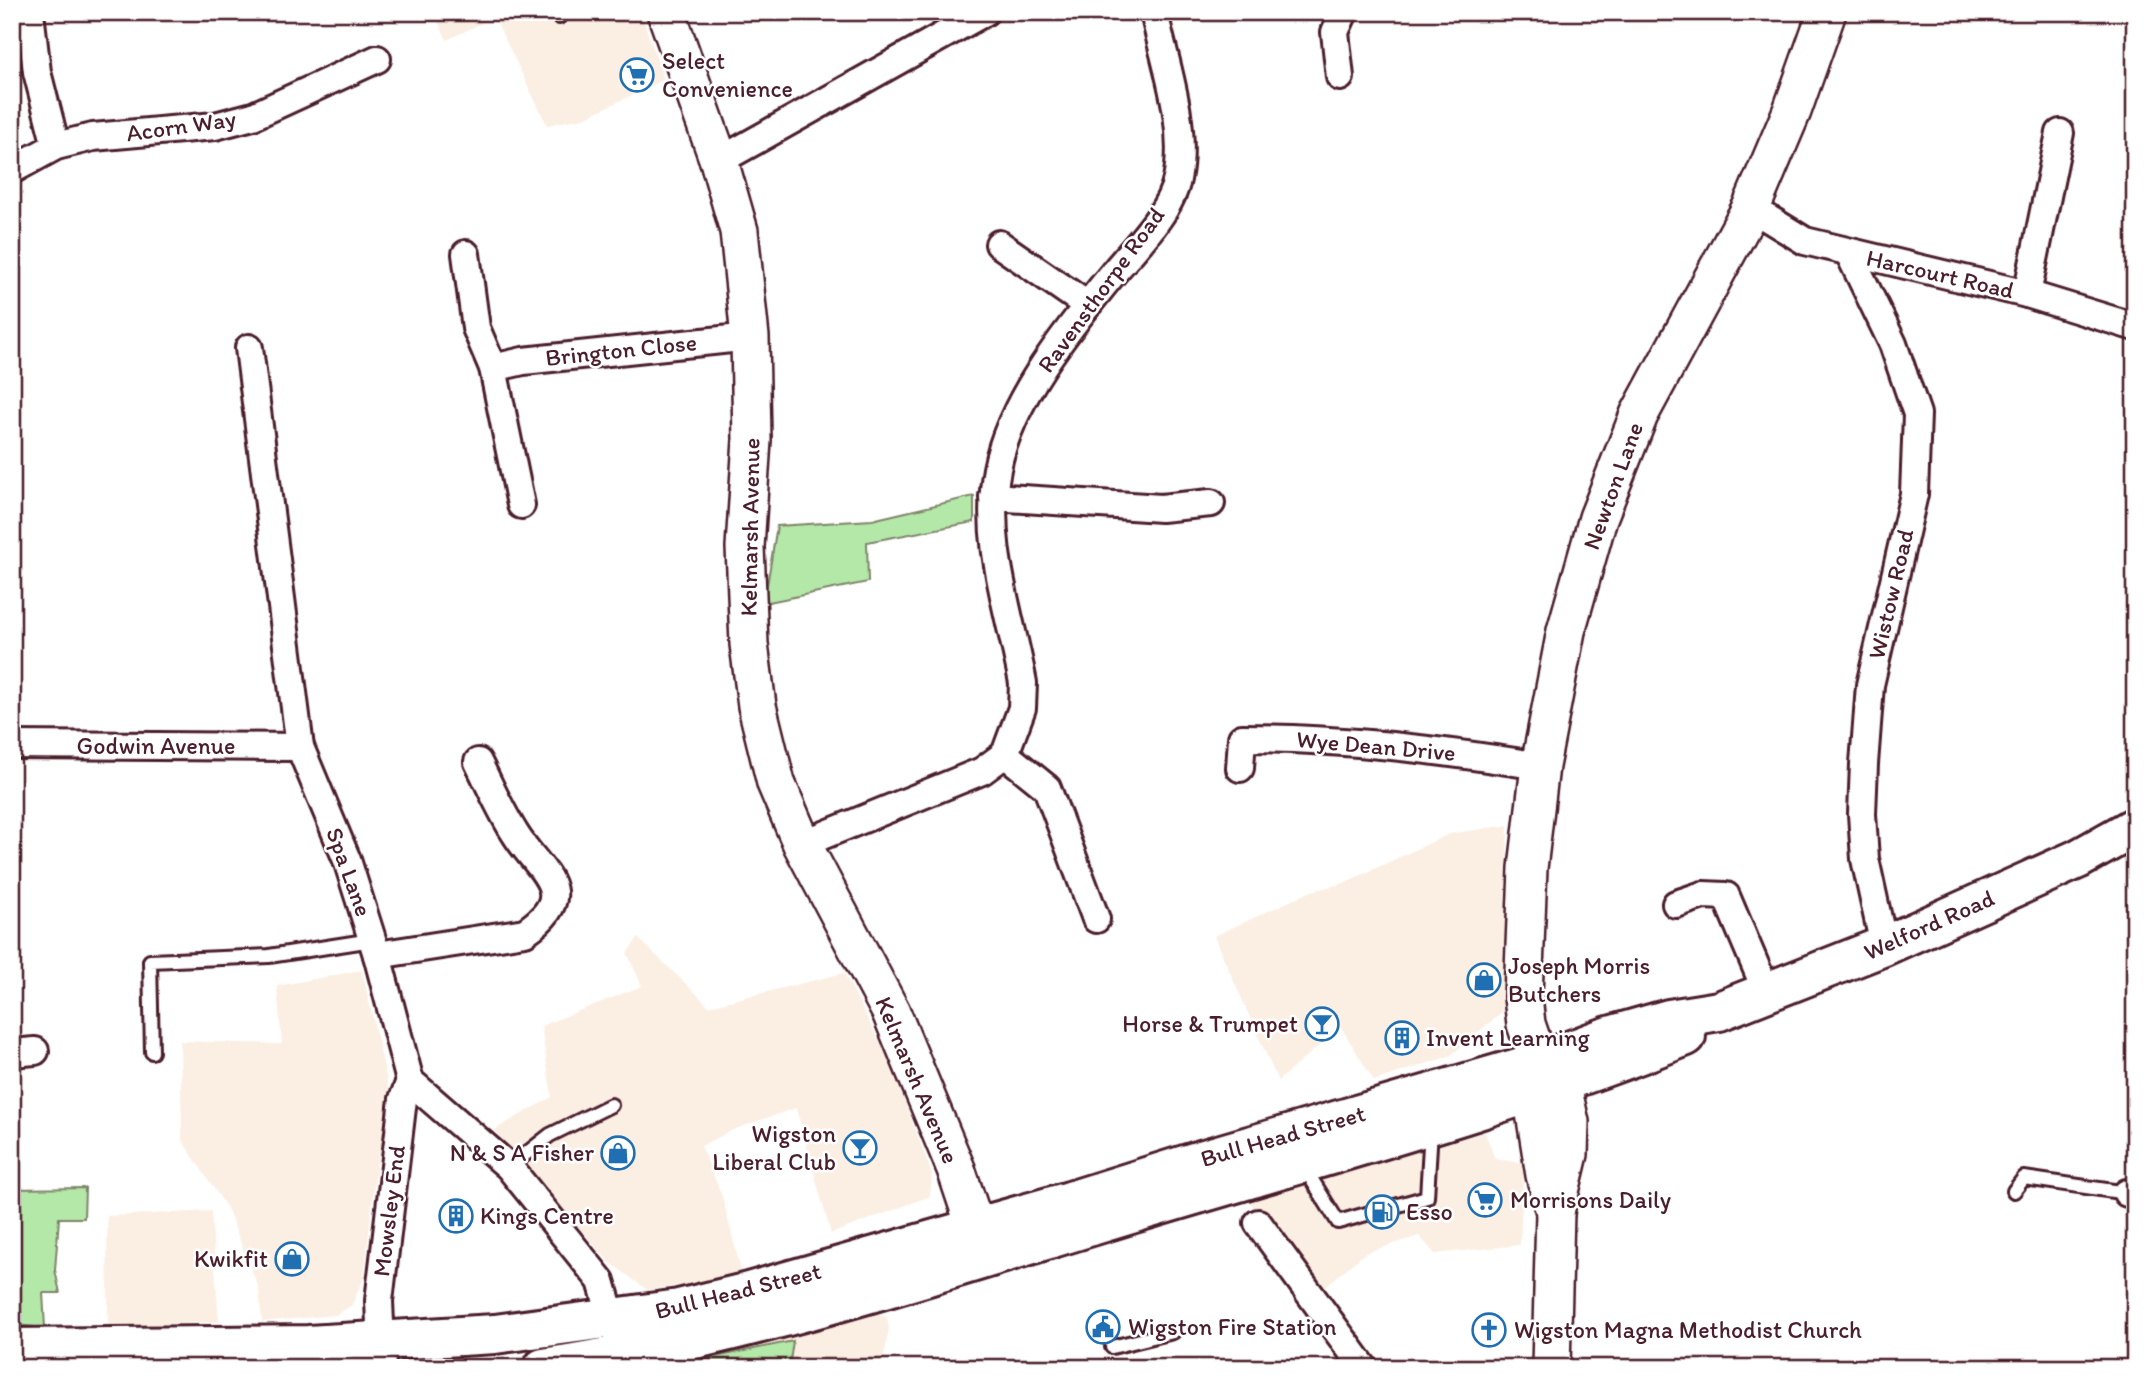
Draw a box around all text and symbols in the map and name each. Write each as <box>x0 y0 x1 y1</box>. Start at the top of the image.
place label: Select Convenience <box>662 46 793 103</box>
supermarket icon: Select Convenience <box>618 56 656 94</box>
street label: Acorn Way <box>124 103 238 148</box>
street label: Ravensthorpe Road <box>1031 201 1170 378</box>
street label: Harcourt Road <box>1864 242 2017 305</box>
street label: Brington Close <box>544 327 698 372</box>
street label: Newton Lane <box>1576 418 1649 554</box>
street label: Kelmarsh Avenue <box>733 437 766 617</box>
street label: Wistow Road <box>1861 526 1920 662</box>
street label: Wye Dean Drive <box>1295 724 1457 767</box>
street label: Godwin Avenue <box>77 731 235 760</box>
street label: Spa Lane <box>320 823 379 920</box>
street label: Welford Road <box>1859 883 1999 966</box>
place label: Joseph Morris Butchers <box>1508 951 1650 1008</box>
shop icon: Joseph Morris Butchers <box>1465 961 1503 999</box>
street label: Kelmarsh Avenue <box>869 992 966 1168</box>
bar icon: Horse & Trumpet <box>1303 1005 1341 1043</box>
place label: Horse & Trumpet <box>1122 1009 1298 1038</box>
building icon: Invent Learning <box>1383 1019 1421 1057</box>
place label: Invent Learning <box>1426 1023 1590 1052</box>
street label: Bull Head Street <box>1197 1098 1369 1173</box>
place label: Wigston Liberal Club <box>712 1119 836 1176</box>
bar icon: Wigston Liberal Club <box>841 1129 879 1167</box>
shop icon: N & S A Fisher <box>599 1134 637 1172</box>
place label: N & S A Fisher <box>450 1138 594 1167</box>
street label: Mowsley End <box>366 1144 411 1278</box>
supermarket icon: Morrisons Daily <box>1466 1181 1504 1219</box>
place label: Morrisons Daily <box>1510 1185 1671 1214</box>
fuel station icon: Esso <box>1363 1193 1401 1231</box>
building icon: Kings Centre <box>437 1197 475 1235</box>
place label: Esso <box>1406 1197 1453 1226</box>
place label: Kings Centre <box>480 1201 614 1230</box>
shop icon: Kwikfit <box>273 1240 311 1278</box>
place label: Kwikfit <box>194 1244 268 1273</box>
street label: Bull Head Street <box>652 1256 824 1325</box>
public building icon: Wigston Fire Station <box>1084 1308 1122 1346</box>
church icon: Wigston Magna Methodist Church <box>1470 1311 1508 1349</box>
place label: Wigston Fire Station <box>1128 1312 1337 1341</box>
place label: Wigston Magna Methodist Church <box>1514 1315 1862 1344</box>

